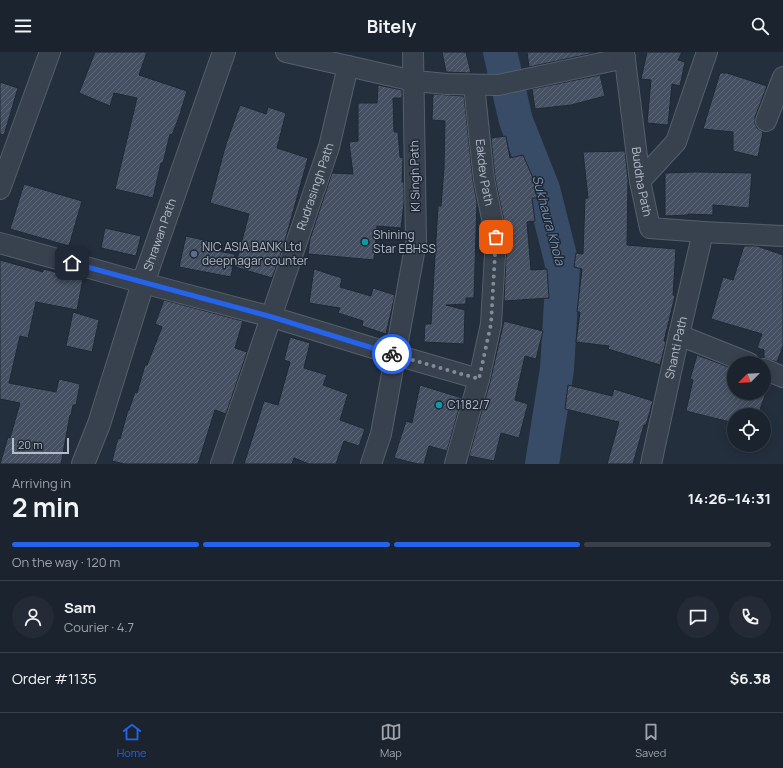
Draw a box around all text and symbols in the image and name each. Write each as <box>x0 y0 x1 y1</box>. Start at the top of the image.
text: Bitely <box>367 14 416 38</box>
icon: menu <box>12 15 34 37</box>
icon: search <box>749 15 771 37</box>
street label: Eakdev Path <box>472 138 498 207</box>
street label: KI Singh Path <box>405 140 424 212</box>
street label: Rudrasingh Path <box>292 141 338 232</box>
street label: Buddha Path <box>628 146 656 218</box>
water label: Sukhaura Khola <box>528 173 570 268</box>
street label: Shrawan Path <box>139 196 180 273</box>
pin <box>479 220 513 254</box>
place label: Shining Star EBHSS <box>373 226 436 257</box>
icon: bag <box>485 226 507 248</box>
marker: Shining Star EBHSS <box>360 237 370 247</box>
place label: NIC ASIA BANK Ltd deepnagar counter <box>202 238 309 269</box>
pin <box>55 246 89 280</box>
marker: NIC ASIA BANK Ltd deepnagar counter <box>189 249 199 259</box>
icon: home <box>61 252 83 274</box>
street label: Shanti Path <box>661 314 691 381</box>
courier <box>372 334 412 374</box>
icon: bike <box>381 343 403 365</box>
north arrow <box>727 356 771 400</box>
map controls <box>727 356 771 452</box>
place label: C1182/7 <box>447 396 489 413</box>
marker: C1182/7 <box>434 400 444 410</box>
button: locate <box>727 408 771 452</box>
scale bar <box>12 436 69 455</box>
text: 20 m <box>18 437 43 452</box>
text: Arriving in <box>12 474 71 492</box>
text: 14:26–14:31 <box>688 488 771 509</box>
text: 2 min <box>12 489 80 525</box>
text: On the way · 120 m <box>12 553 120 571</box>
button: person <box>12 596 54 638</box>
button: chat <box>677 596 719 638</box>
button: phone <box>729 596 771 638</box>
text: Sam <box>64 597 96 618</box>
text: Courier · 4.7 <box>64 618 134 636</box>
text: Order #1135 <box>12 668 97 689</box>
text: $6.38 <box>730 668 771 689</box>
tab: Home <box>117 721 146 760</box>
tab: Map <box>380 721 402 760</box>
tab: Saved <box>635 721 666 760</box>

